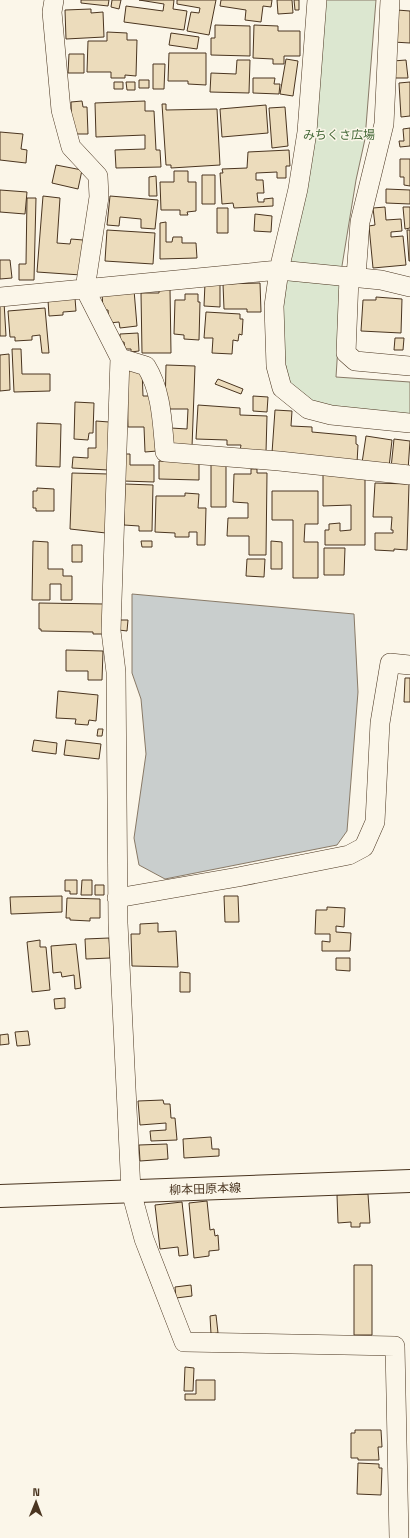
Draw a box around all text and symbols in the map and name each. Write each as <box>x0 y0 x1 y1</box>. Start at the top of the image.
park label: みちくさ広場 <box>303 127 375 143</box>
street label: 柳本田原本線 <box>169 1180 241 1198</box>
north arrow <box>16 1482 56 1522</box>
text: N <box>32 1485 40 1499</box>

